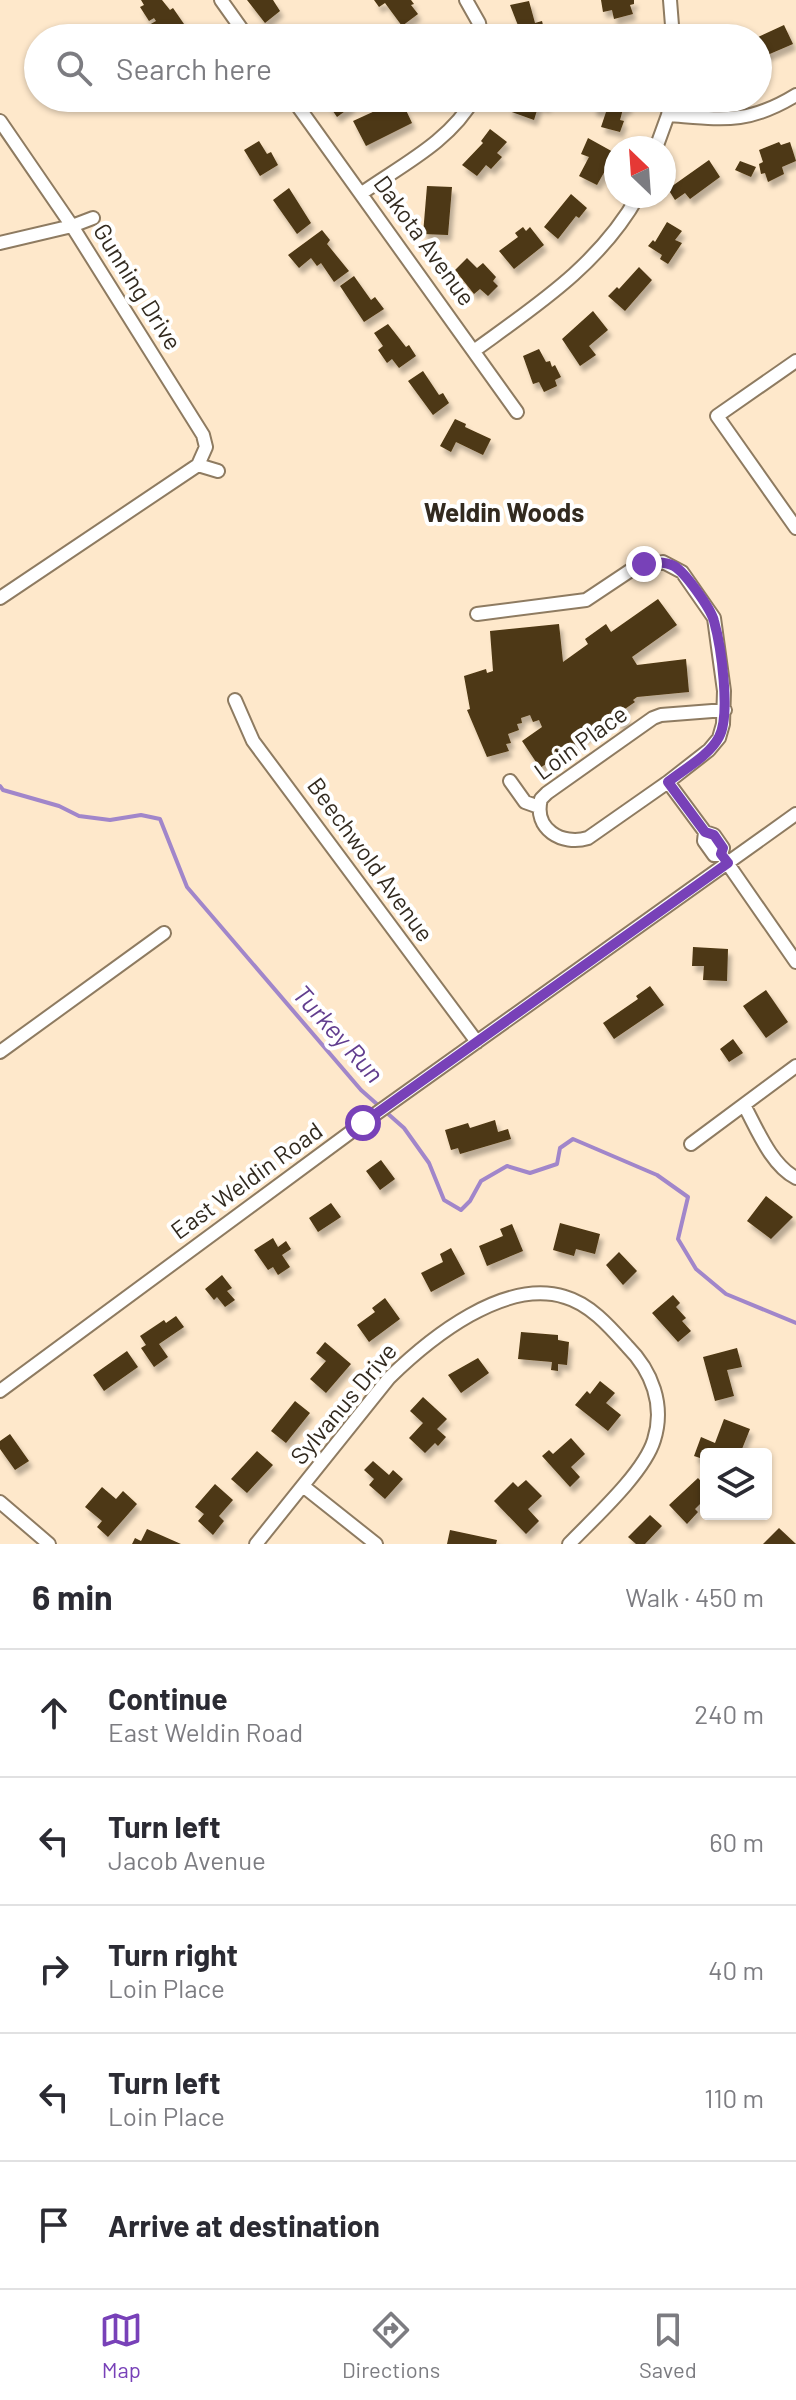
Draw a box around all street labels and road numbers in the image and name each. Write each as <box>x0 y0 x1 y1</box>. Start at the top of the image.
street label: Dakota Avenue <box>368 169 482 311</box>
street label: Gunning Drive <box>88 218 189 355</box>
street label: Loin Place <box>528 698 632 785</box>
street label: Beechwold Avenue <box>302 772 440 947</box>
street label: East Weldin Road <box>165 1115 327 1244</box>
street label: Sylvanus Drive <box>284 1336 402 1470</box>

